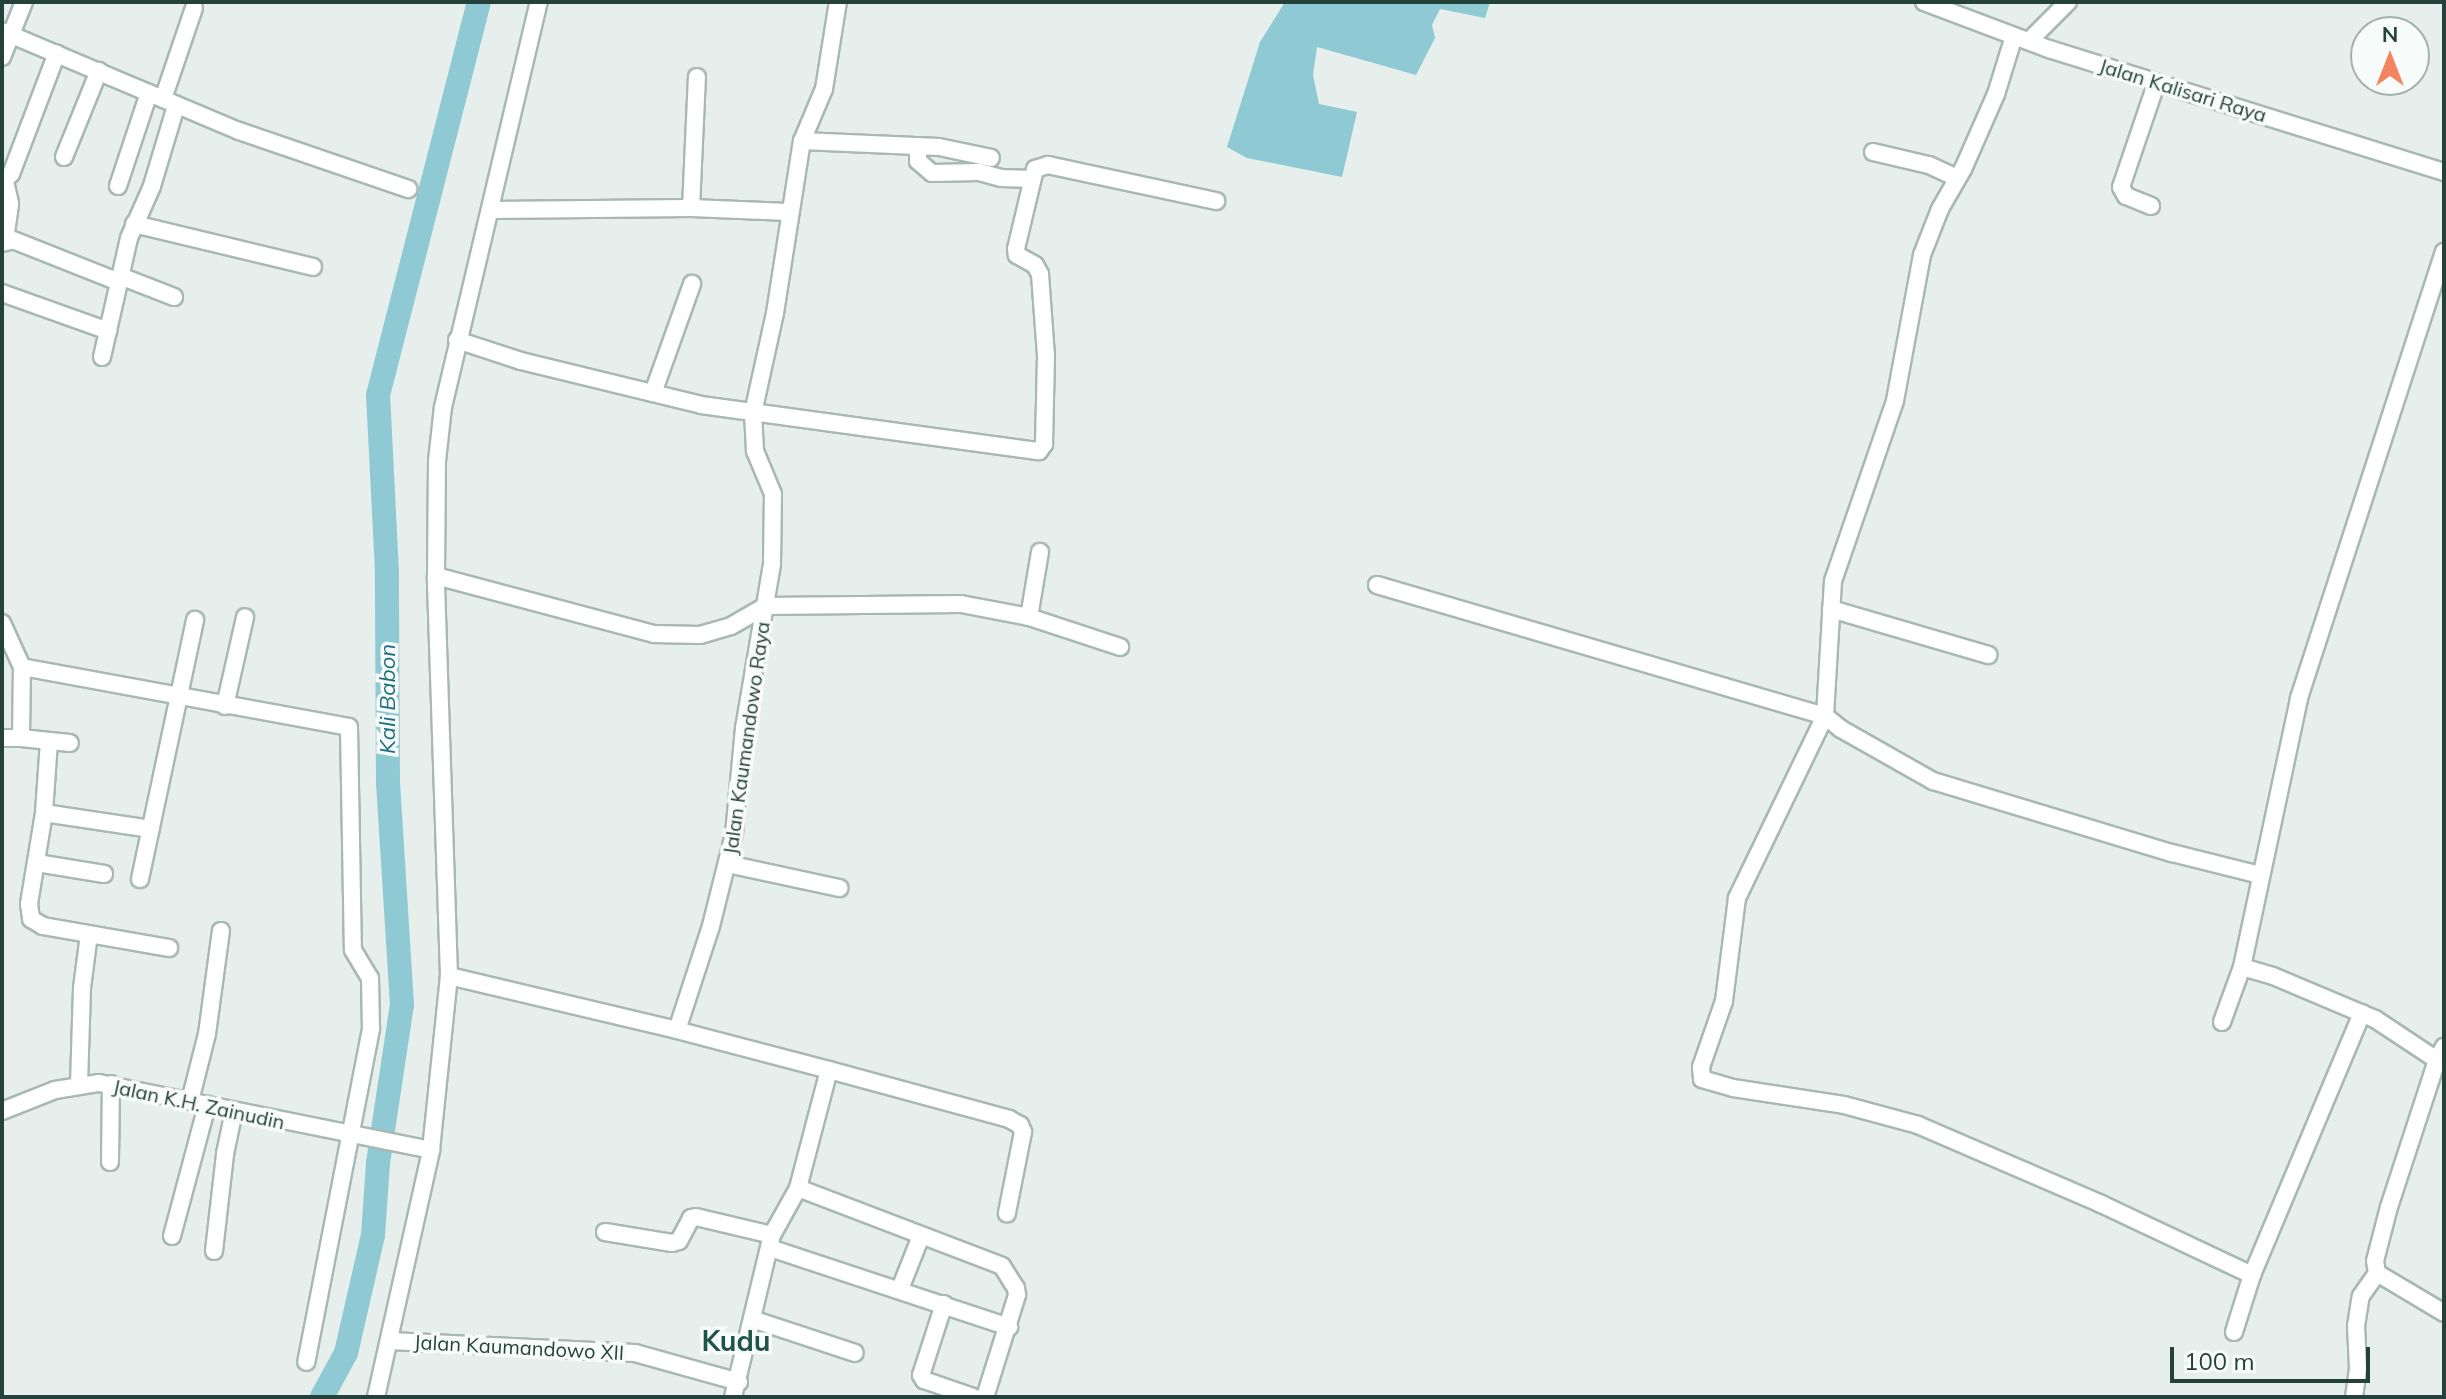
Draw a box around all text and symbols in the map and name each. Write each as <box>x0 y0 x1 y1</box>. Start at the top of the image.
north arrow <box>2350 16 2430 96</box>
text: N <box>2382 20 2398 48</box>
street label: Jalan Kalisari Raya <box>2096 53 2270 127</box>
street label: Jalan Kaumandowo Raya <box>718 620 774 856</box>
water label: Kali Babon <box>375 644 401 754</box>
street label: Jalan K.H. Zainudin <box>111 1074 287 1134</box>
district label: Kudu <box>701 1324 771 1358</box>
street label: Jalan Kaumandowo XII <box>413 1330 625 1364</box>
scale bar <box>2174 1331 2374 1381</box>
text: 100 m <box>2184 1346 2255 1376</box>

